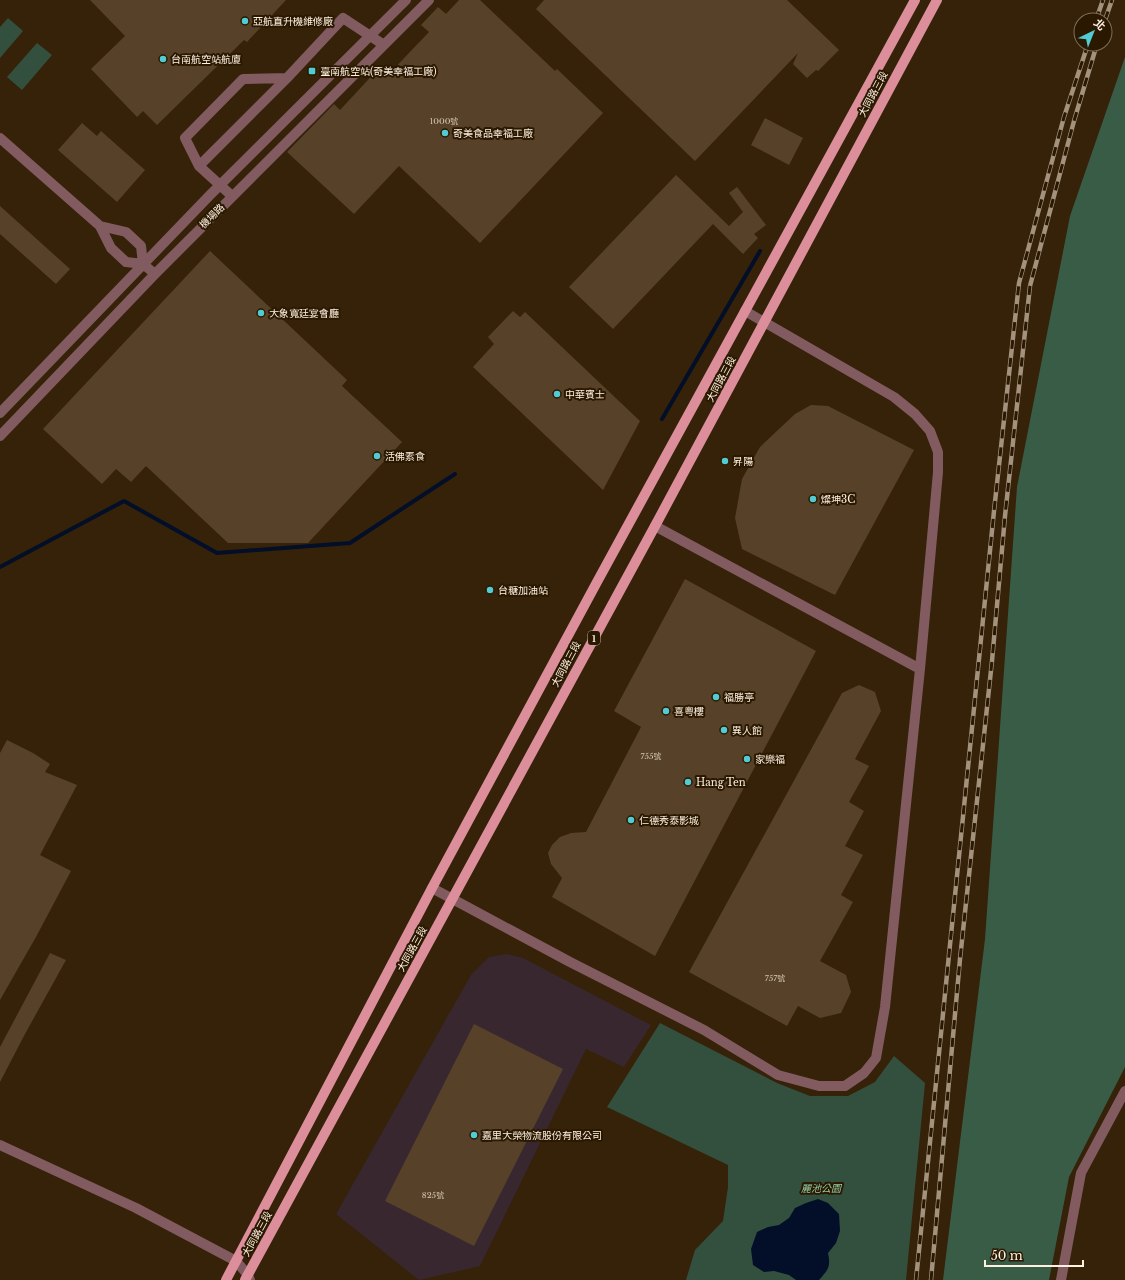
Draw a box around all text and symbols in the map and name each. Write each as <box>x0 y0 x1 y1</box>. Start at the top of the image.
north arrow <box>1073 12 1113 52</box>
place label: 亞航直升機維修廠 <box>253 15 333 28</box>
marker: 亞航直升機維修廠 <box>240 16 250 26</box>
text: 北 <box>1091 16 1109 34</box>
place label: 台南航空站航廈 <box>171 53 241 66</box>
marker: 台南航空站航廈 <box>158 54 168 64</box>
place label: 臺南航空站(奇美幸福工廠) <box>320 65 437 78</box>
marker: 臺南航空站(奇美幸福工廠) <box>307 66 317 76</box>
street label: 大同路三段 <box>856 69 890 119</box>
house number: 1000號 <box>430 116 458 126</box>
place label: 奇美食品幸福工廠 <box>453 127 533 140</box>
marker: 奇美食品幸福工廠 <box>440 128 450 138</box>
street label: 機場路 <box>197 201 227 231</box>
place label: 大象寬廷宴會廳 <box>269 307 339 320</box>
marker: 大象寬廷宴會廳 <box>256 308 266 318</box>
street label: 大同路三段 <box>704 354 738 404</box>
place label: 中華賓士 <box>565 388 605 401</box>
marker: 中華賓士 <box>552 389 562 399</box>
place label: 活佛素食 <box>385 450 425 463</box>
marker: 活佛素食 <box>372 451 382 461</box>
place label: 昇陽 <box>733 455 753 468</box>
marker: 昇陽 <box>720 456 730 466</box>
place label: 燦坤3C <box>821 493 855 506</box>
marker: 燦坤3C <box>808 494 818 504</box>
place label: 台糖加油站 <box>498 584 548 597</box>
marker: 台糖加油站 <box>485 585 495 595</box>
road number: 1 <box>588 631 600 645</box>
street label: 大同路三段 <box>549 639 583 689</box>
place label: 福勝亭 <box>724 691 754 704</box>
marker: 福勝亭 <box>711 692 721 702</box>
place label: 喜粵樓 <box>674 705 704 718</box>
marker: 喜粵樓 <box>661 706 671 716</box>
place label: 異人館 <box>732 724 762 737</box>
marker: 異人館 <box>719 725 729 735</box>
house number: 755號 <box>641 751 662 761</box>
place label: 家樂福 <box>755 753 785 766</box>
marker: 家樂福 <box>742 754 752 764</box>
place label: Hang Ten <box>696 776 746 789</box>
marker: Hang Ten <box>683 777 693 787</box>
place label: 仁德秀泰影城 <box>639 814 699 827</box>
marker: 仁德秀泰影城 <box>626 815 636 825</box>
street label: 大同路三段 <box>394 924 430 974</box>
house number: 757號 <box>765 973 785 983</box>
place label: 嘉里大榮物流股份有限公司 <box>482 1129 602 1142</box>
marker: 嘉里大榮物流股份有限公司 <box>469 1130 479 1140</box>
park label: 麗池公園 <box>801 1182 843 1195</box>
house number: 825號 <box>422 1190 444 1200</box>
street label: 大同路三段 <box>239 1209 275 1259</box>
scale bar <box>985 1242 1083 1268</box>
text: 50 m <box>991 1248 1023 1263</box>

